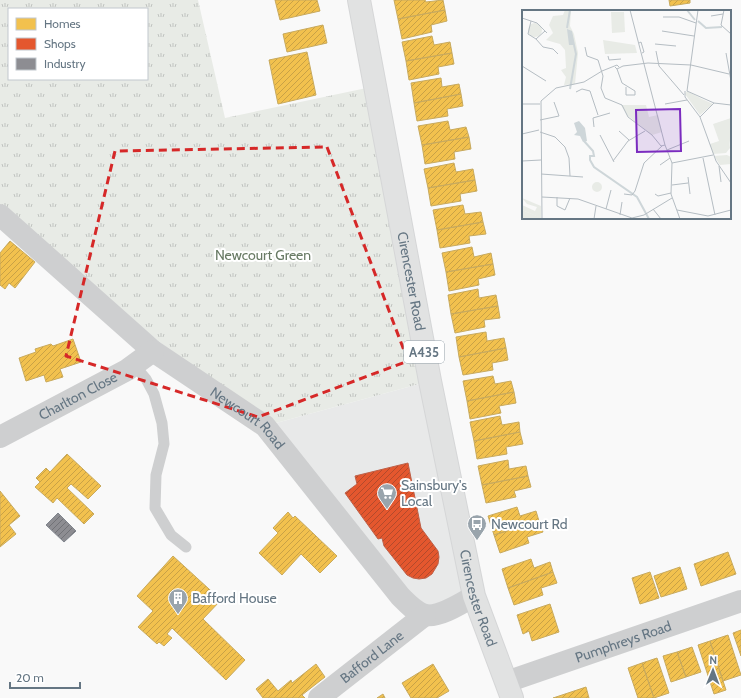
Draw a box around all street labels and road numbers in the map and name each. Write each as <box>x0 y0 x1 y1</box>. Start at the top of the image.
street label: Cirencester Road <box>393 230 429 332</box>
road number: A435 <box>404 341 444 363</box>
street label: Charlton Close <box>35 368 120 424</box>
street label: Newcourt Road <box>207 383 289 453</box>
street label: Cirencester Road <box>456 548 501 649</box>
street label: Pumphreys Road <box>573 617 674 667</box>
street label: Bafford Lane <box>336 626 407 687</box>

